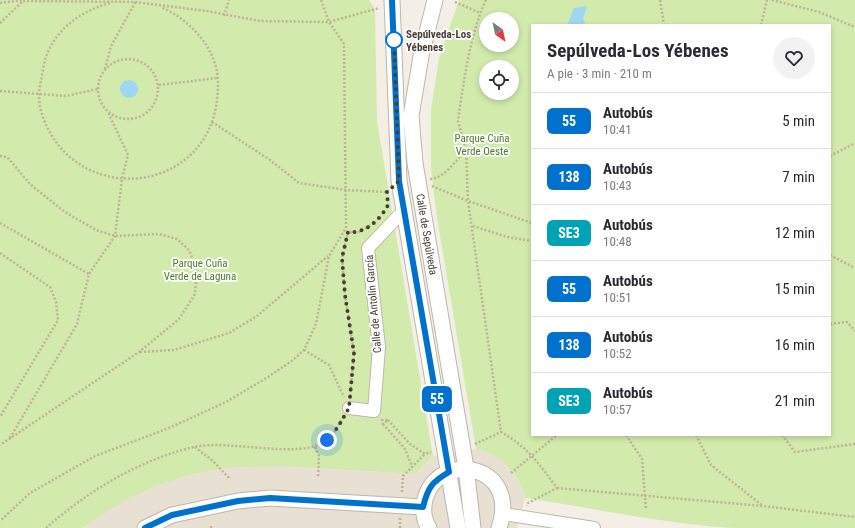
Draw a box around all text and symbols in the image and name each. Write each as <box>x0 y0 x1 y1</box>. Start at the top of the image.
north arrow <box>479 12 519 52</box>
map controls <box>479 12 519 100</box>
place label: Sepúlveda-Los Yébenes <box>406 28 471 54</box>
marker: Sepúlveda-Los Yébenes <box>385 31 403 49</box>
button: heart <box>773 37 815 79</box>
text: Sepúlveda-Los Yébenes <box>547 39 729 62</box>
button: locate <box>479 60 519 100</box>
text: A pie · 3 min · 210 m <box>547 66 652 81</box>
text: Autobús <box>603 104 653 122</box>
text: 5 min <box>782 112 815 130</box>
text: 55 <box>562 113 576 129</box>
text: 10:41 <box>603 122 632 137</box>
park label: Parque Cuña Verde Oeste <box>454 132 510 158</box>
text: Autobús <box>603 160 653 178</box>
text: 7 min <box>782 168 815 186</box>
text: 138 <box>558 169 580 185</box>
text: 10:43 <box>603 178 632 193</box>
street label: Calle de Sepúlveda <box>413 193 440 276</box>
text: Autobús <box>603 216 653 234</box>
text: 12 min <box>775 224 815 242</box>
text: SE3 <box>558 225 580 241</box>
text: 10:48 <box>603 234 632 249</box>
street label: Calle de Antolín García <box>363 254 384 354</box>
park label: Parque Cuña Verde de Laguna <box>164 257 236 283</box>
text: Autobús <box>603 272 653 290</box>
text: 15 min <box>775 280 815 298</box>
text: 55 <box>562 281 576 297</box>
text: 10:51 <box>603 290 632 305</box>
text: Autobús <box>603 328 653 346</box>
text: 16 min <box>775 336 815 354</box>
text: 138 <box>558 337 580 353</box>
text: 10:52 <box>603 346 632 361</box>
text: Autobús <box>603 384 653 402</box>
line badge: 55 <box>419 386 455 412</box>
text: 55 <box>430 391 444 407</box>
text: 21 min <box>775 392 815 410</box>
text: SE3 <box>558 393 580 409</box>
text: 10:57 <box>603 402 632 417</box>
your location <box>317 430 337 450</box>

